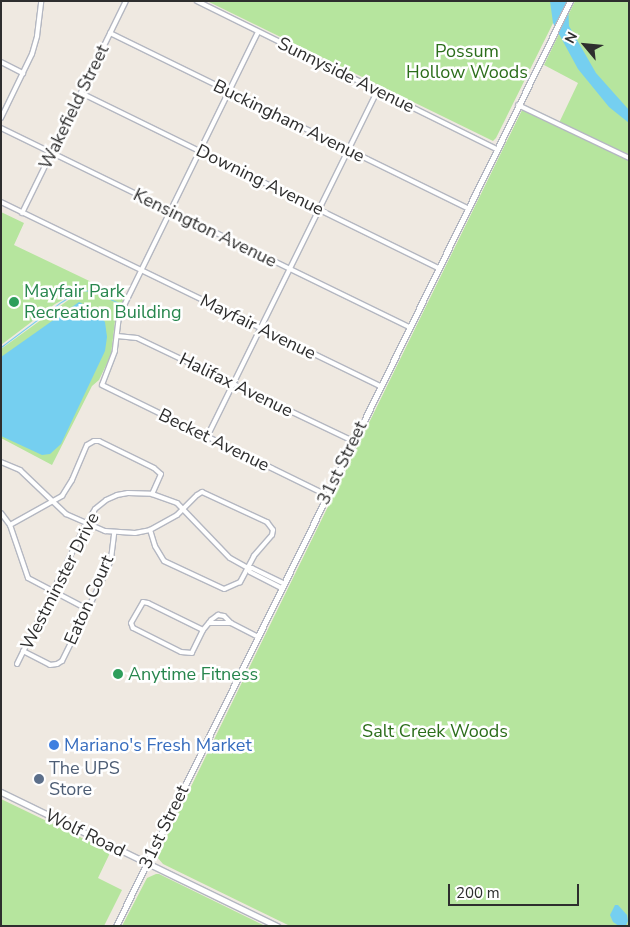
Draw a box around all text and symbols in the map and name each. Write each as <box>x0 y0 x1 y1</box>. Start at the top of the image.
north arrow <box>560 20 610 70</box>
text: N <box>560 29 582 47</box>
street label: Sunnyside Avenue <box>274 33 418 117</box>
street label: Wakefield Street <box>35 41 113 173</box>
park label: Possum Hollow Woods <box>406 41 528 84</box>
street label: Buckingham Avenue <box>210 75 368 167</box>
street label: Downing Avenue <box>193 140 327 220</box>
street label: Kensington Avenue <box>130 184 280 272</box>
place label: Mayfair Park Recreation Building <box>24 281 182 324</box>
street label: Mayfair Avenue <box>197 290 319 364</box>
marker: Mayfair Park Recreation Building <box>8 296 20 308</box>
street label: Halifax Avenue <box>176 348 296 422</box>
street label: Becket Avenue <box>155 404 273 476</box>
street label: 31st Street <box>313 418 371 508</box>
street label: Westminster Drive <box>16 509 104 653</box>
street label: Eaton Court <box>60 552 118 648</box>
place label: Anytime Fitness <box>128 663 258 685</box>
marker: Anytime Fitness <box>112 668 124 680</box>
park label: Salt Creek Woods <box>362 720 508 742</box>
place label: Mariano's Fresh Market <box>64 734 252 756</box>
marker: Mariano's Fresh Market <box>48 739 60 751</box>
place label: The UPS Store <box>49 758 120 801</box>
marker: The UPS Store <box>33 773 45 785</box>
street label: 31st Street <box>135 782 193 872</box>
street label: Wolf Road <box>41 804 129 862</box>
scale bar <box>450 874 581 906</box>
text: 200 m <box>456 883 500 903</box>

